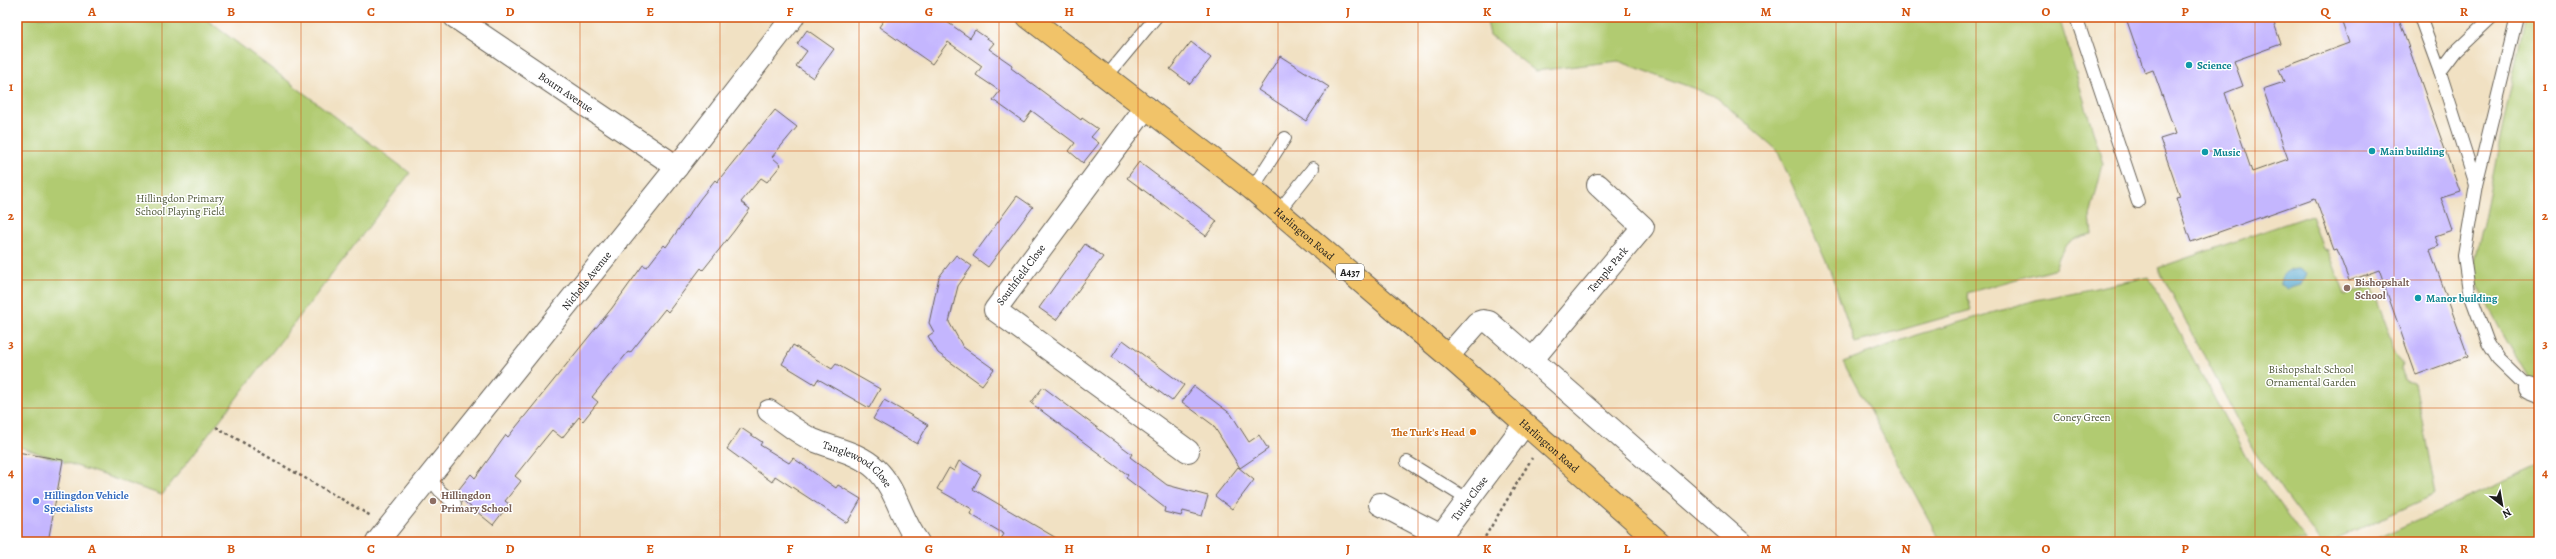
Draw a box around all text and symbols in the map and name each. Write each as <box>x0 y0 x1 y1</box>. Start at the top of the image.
text: A <box>87 3 97 20</box>
text: B <box>227 3 235 20</box>
text: C <box>367 3 375 20</box>
text: D <box>505 3 515 20</box>
text: E <box>646 3 654 20</box>
text: F <box>787 3 794 20</box>
text: G <box>925 3 933 20</box>
text: H <box>1064 3 1074 20</box>
text: I <box>1206 3 1211 20</box>
text: J <box>1346 3 1350 20</box>
text: K <box>1483 3 1492 20</box>
text: L <box>1624 3 1631 20</box>
text: M <box>1761 3 1772 20</box>
text: N <box>1901 3 1911 20</box>
text: O <box>2042 3 2051 20</box>
text: P <box>2181 3 2189 20</box>
text: Q <box>2321 3 2332 20</box>
text: R <box>2460 3 2469 20</box>
place label: Science <box>2197 58 2232 73</box>
marker: Science <box>2184 60 2194 70</box>
street label: Bourn Avenue <box>536 68 596 116</box>
text: 1 <box>9 78 14 95</box>
text: 1 <box>2543 78 2548 95</box>
place label: Main building <box>2380 144 2445 159</box>
place label: Music <box>2213 145 2241 160</box>
marker: Main building <box>2367 146 2377 156</box>
marker: Music <box>2200 147 2210 157</box>
park label: Hillingdon Primary School Playing Field <box>135 191 225 219</box>
street label: Harlington Road <box>1271 203 1338 264</box>
text: 2 <box>8 207 15 224</box>
text: 2 <box>2542 207 2549 224</box>
street label: Southfield Close <box>993 241 1049 309</box>
street label: Temple Park <box>1584 243 1632 296</box>
street label: Nicholls Avenue <box>558 248 615 313</box>
road number: A437 <box>1336 264 1364 280</box>
place label: Bishopshalt School <box>2355 275 2410 303</box>
marker: Bishopshalt School <box>2342 283 2352 293</box>
place label: Manor building <box>2426 291 2498 306</box>
marker: Manor building <box>2413 293 2423 303</box>
text: 3 <box>8 335 14 352</box>
text: 3 <box>2542 335 2548 352</box>
park label: Bishopshalt School Ornamental Garden <box>2266 362 2356 390</box>
park label: Coney Green <box>2053 410 2111 425</box>
street label: Harlington Road <box>1516 415 1583 476</box>
place label: The Turk's Head <box>1391 425 1465 440</box>
marker: The Turk's Head <box>1468 427 1478 437</box>
street label: Tanglewood Close <box>821 437 896 490</box>
text: 4 <box>8 464 14 481</box>
text: 4 <box>2542 464 2548 481</box>
street label: Turks Close <box>1448 473 1491 524</box>
north arrow <box>2482 485 2522 525</box>
place label: Hillingdon Vehicle Specialists <box>44 488 129 516</box>
place label: Hillingdon Primary School <box>441 488 512 516</box>
marker: Hillingdon Vehicle Specialists <box>31 496 41 506</box>
marker: Hillingdon Primary School <box>428 496 438 506</box>
text: N <box>2500 505 2514 522</box>
text: A <box>87 540 97 557</box>
text: B <box>227 540 235 557</box>
text: C <box>367 540 375 557</box>
text: D <box>505 540 515 557</box>
text: E <box>646 540 654 557</box>
text: F <box>787 540 794 557</box>
text: G <box>925 540 933 557</box>
text: H <box>1064 540 1074 557</box>
text: I <box>1206 540 1211 557</box>
text: J <box>1346 540 1350 557</box>
text: K <box>1483 540 1492 557</box>
text: L <box>1624 540 1631 557</box>
text: M <box>1761 540 1772 557</box>
text: N <box>1901 540 1911 557</box>
text: O <box>2042 540 2051 557</box>
text: P <box>2181 540 2189 557</box>
text: Q <box>2321 540 2332 557</box>
text: R <box>2460 540 2469 557</box>

